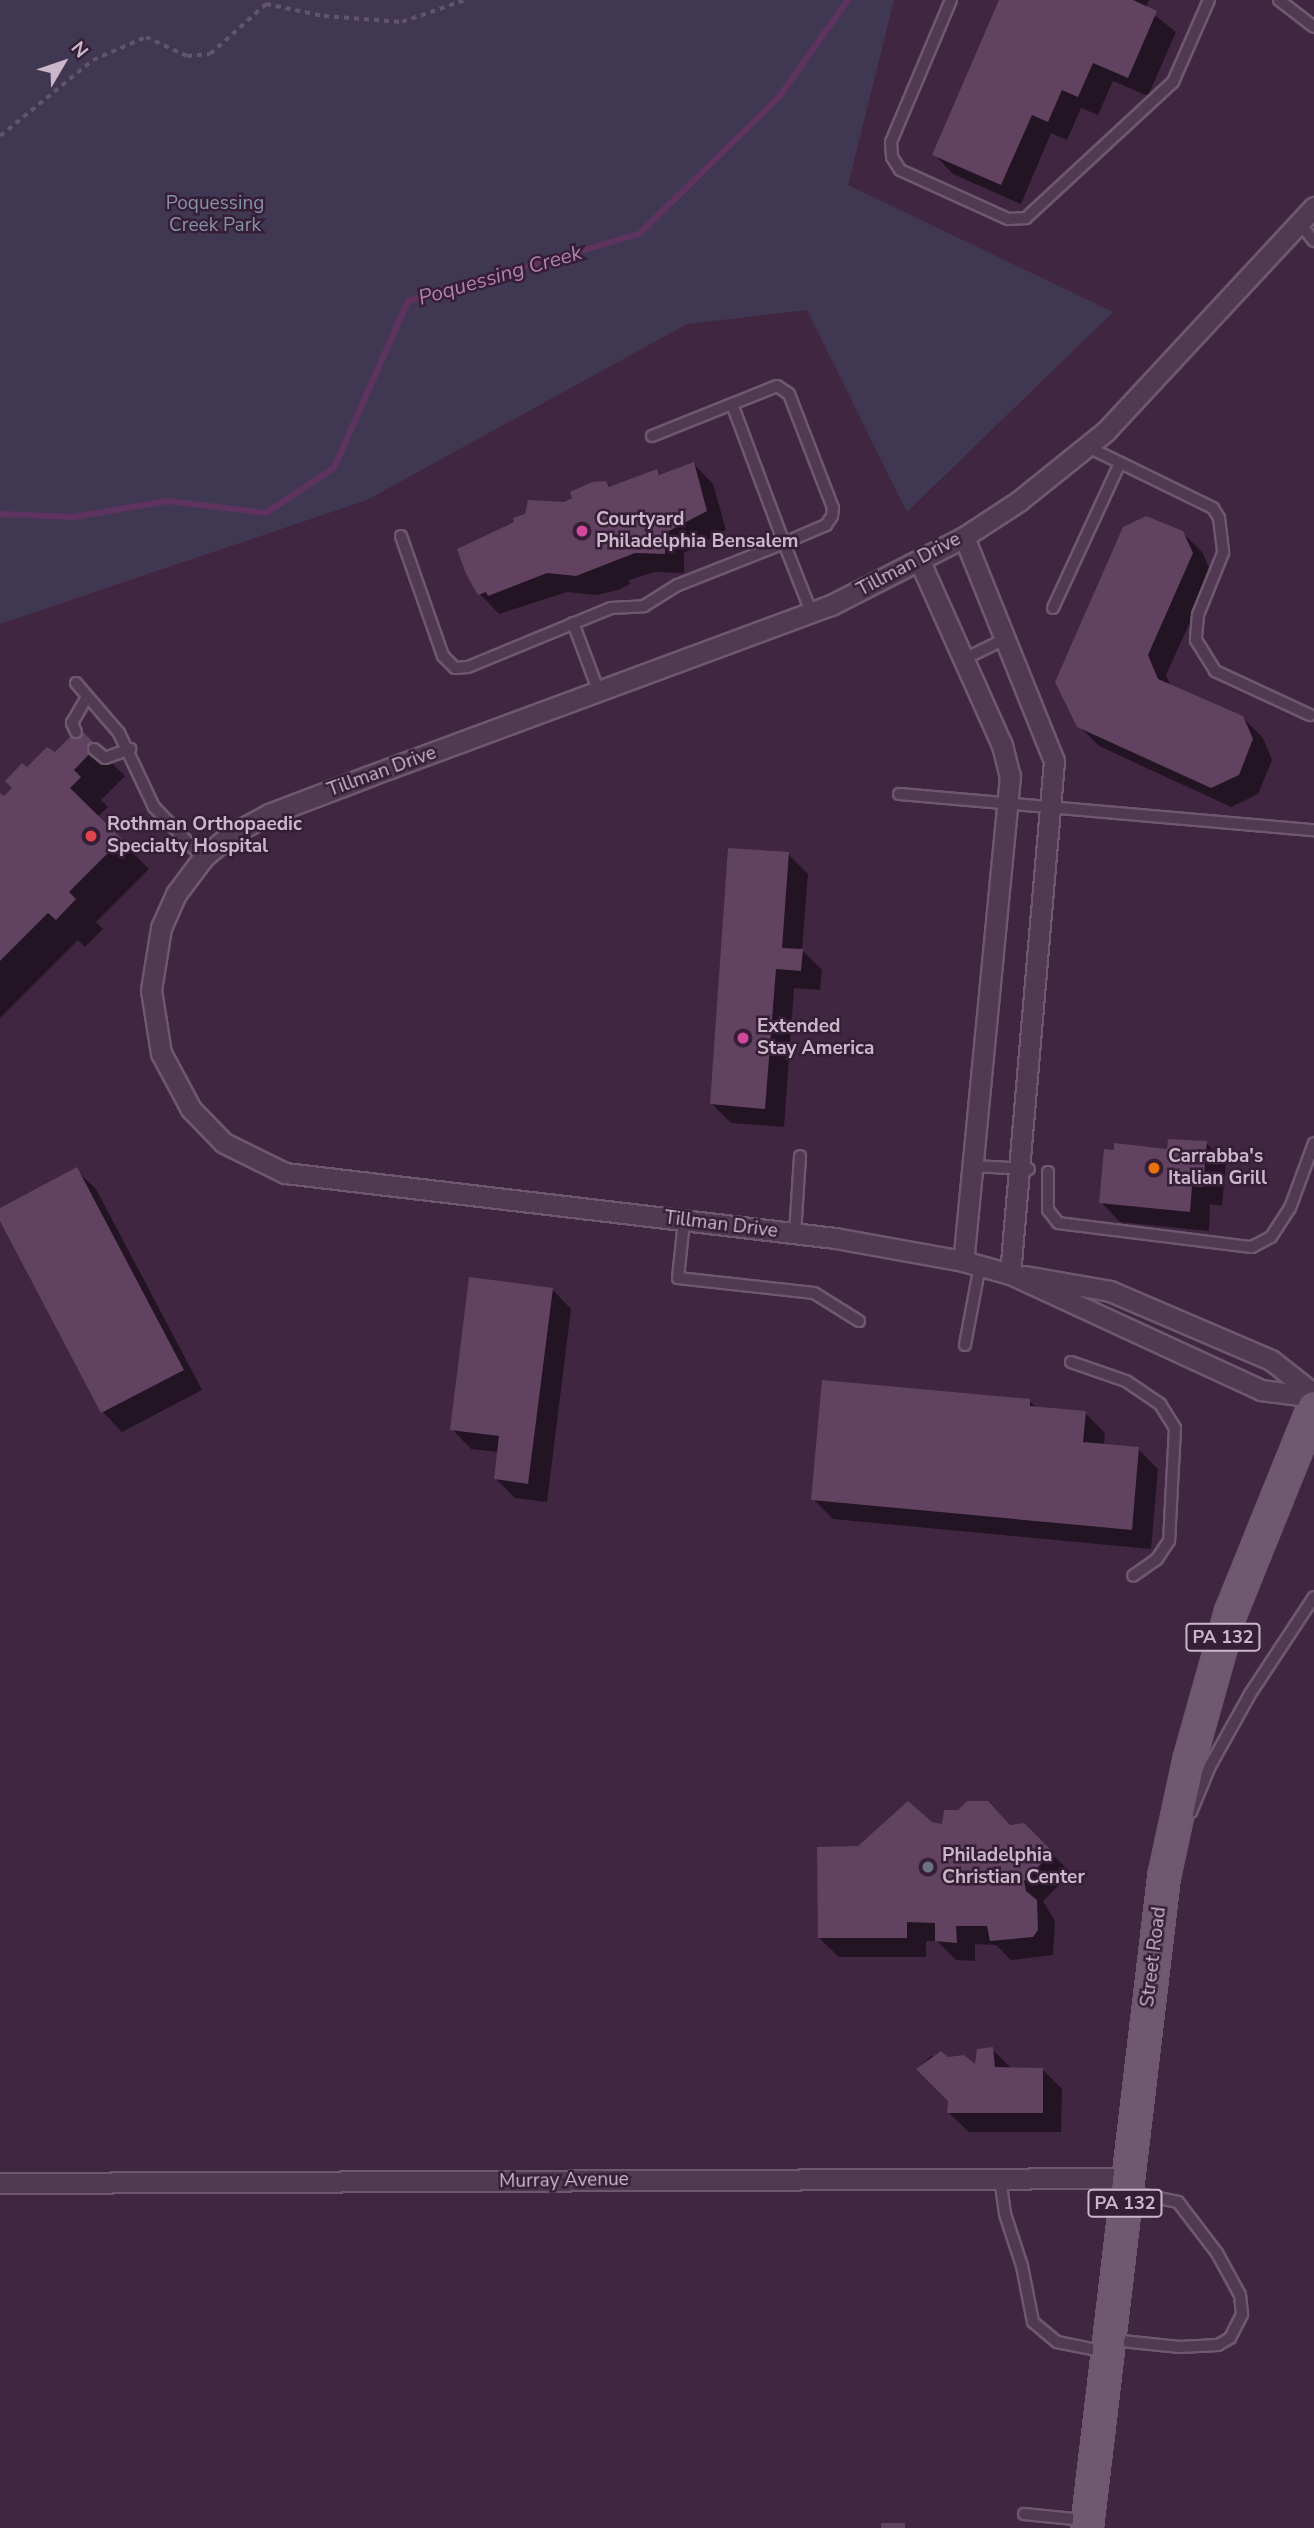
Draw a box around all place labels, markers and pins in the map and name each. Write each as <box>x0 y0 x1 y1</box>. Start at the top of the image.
place label: Courtyard Philadelphia Bensalem <box>596 509 799 553</box>
marker: Courtyard Philadelphia Bensalem <box>574 523 590 539</box>
place label: Rothman Orthopaedic Specialty Hospital <box>107 814 302 858</box>
marker: Rothman Orthopaedic Specialty Hospital <box>81 826 101 846</box>
place label: Extended Stay America <box>757 1016 874 1060</box>
marker: Extended Stay America <box>735 1030 751 1046</box>
place label: Carrabba's Italian Grill <box>1168 1146 1267 1190</box>
marker: Carrabba's Italian Grill <box>1146 1160 1162 1176</box>
place label: Philadelphia Christian Center <box>942 1845 1085 1889</box>
marker: Philadelphia Christian Center <box>920 1859 936 1875</box>

